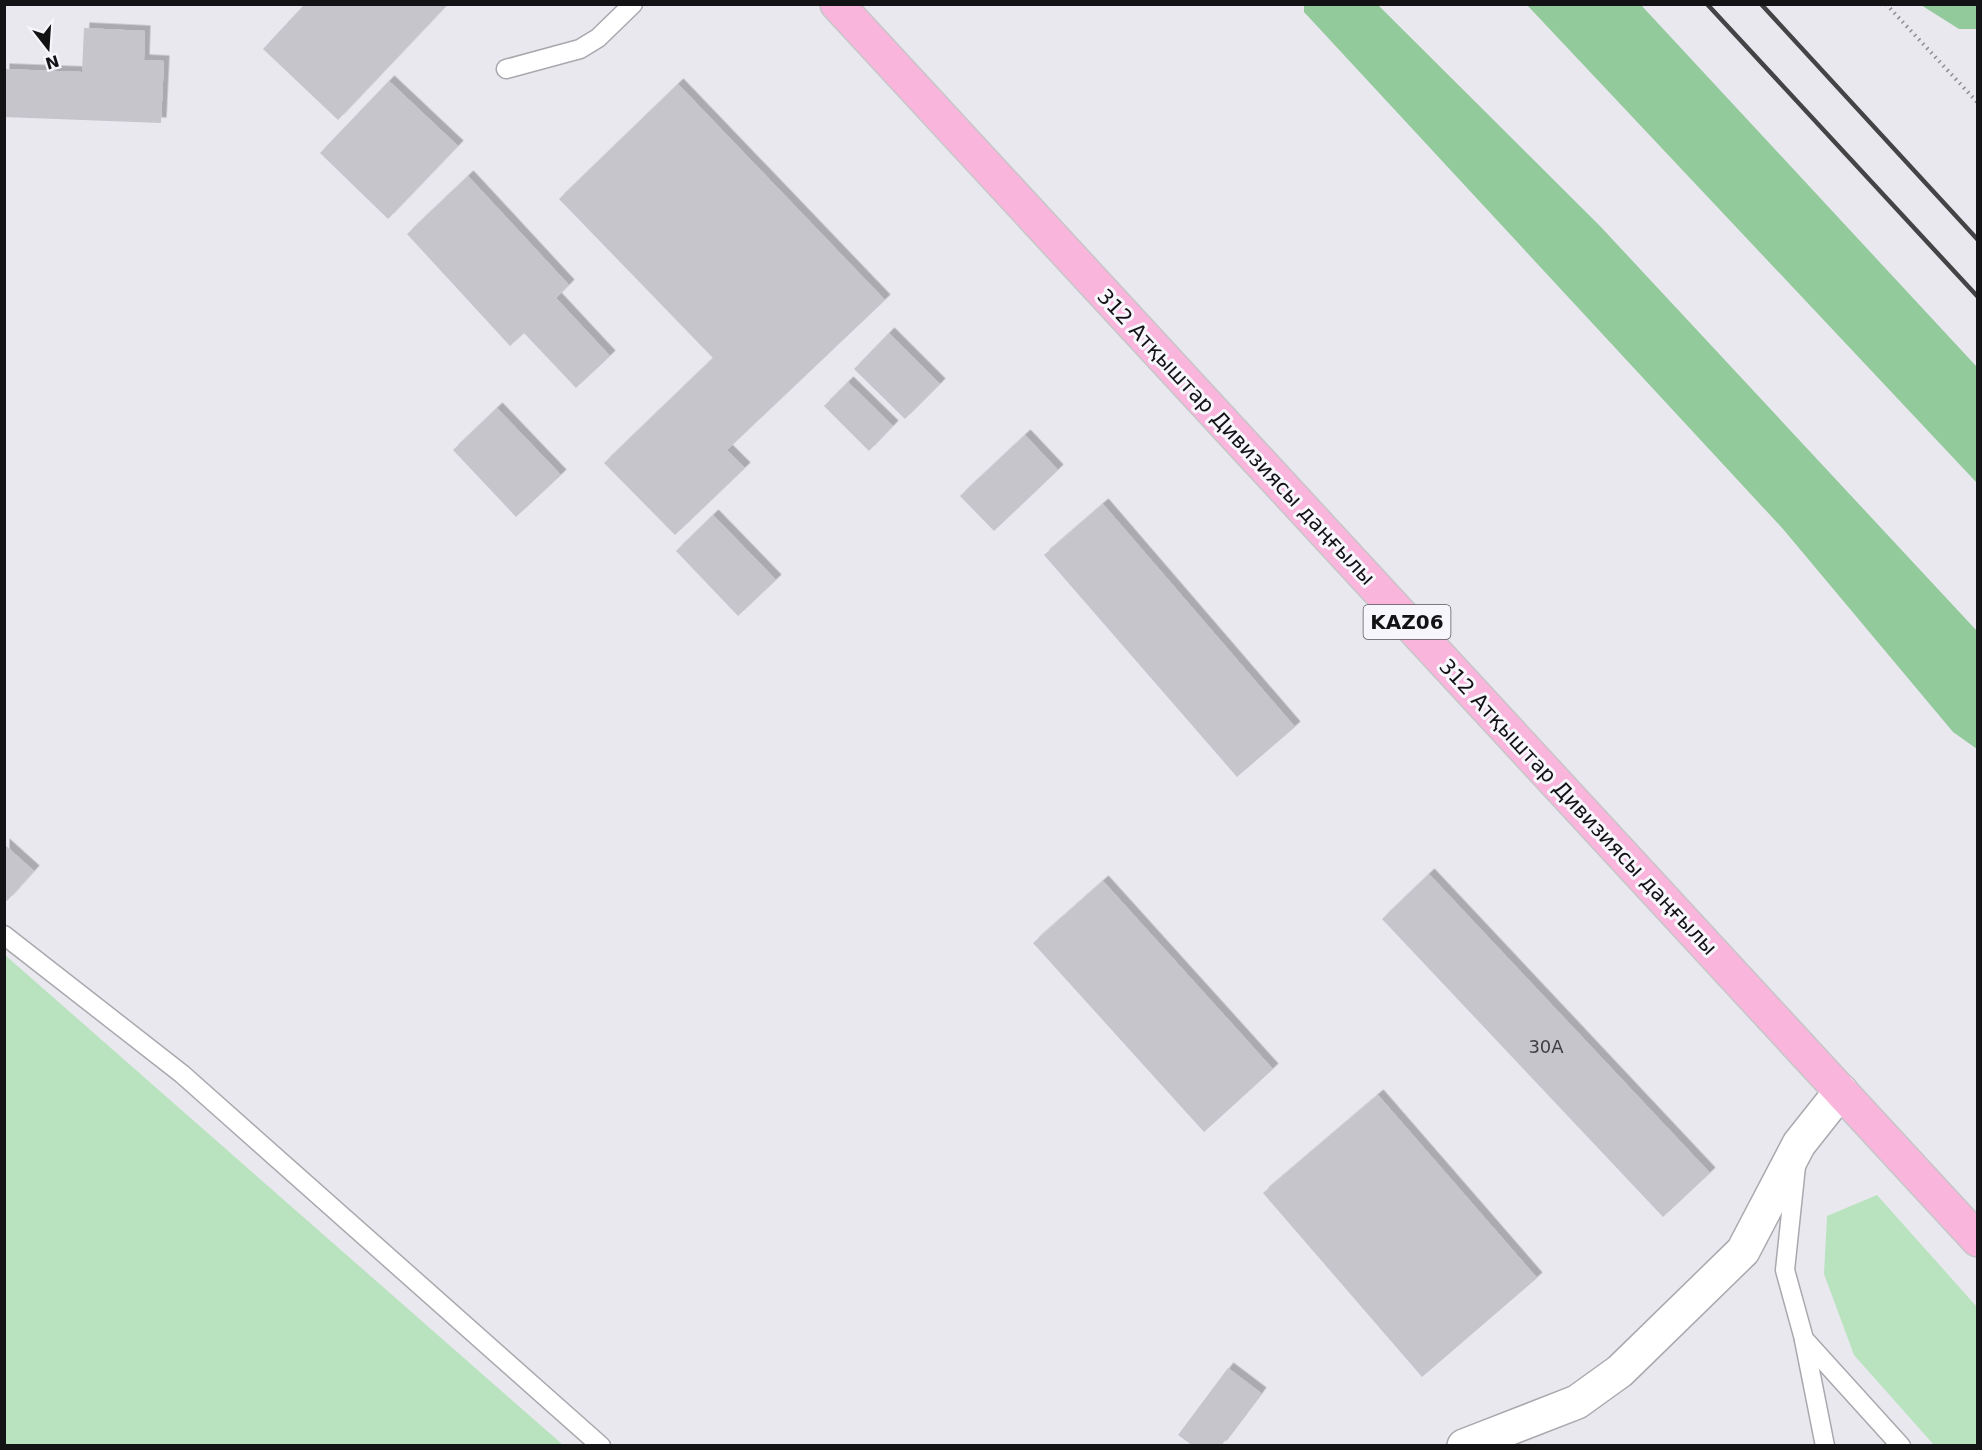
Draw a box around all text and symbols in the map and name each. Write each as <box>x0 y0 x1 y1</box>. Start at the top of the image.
north arrow <box>18 18 78 78</box>
text: N <box>43 51 61 73</box>
street label: 312 Атқыштар Дивизиясы даңғылы <box>1092 284 1380 590</box>
road number: KАZ06 <box>1364 605 1450 639</box>
street label: 312 Атқыштар Дивизиясы даңғылы <box>1434 654 1722 960</box>
house number: 30А <box>1528 1036 1564 1057</box>

